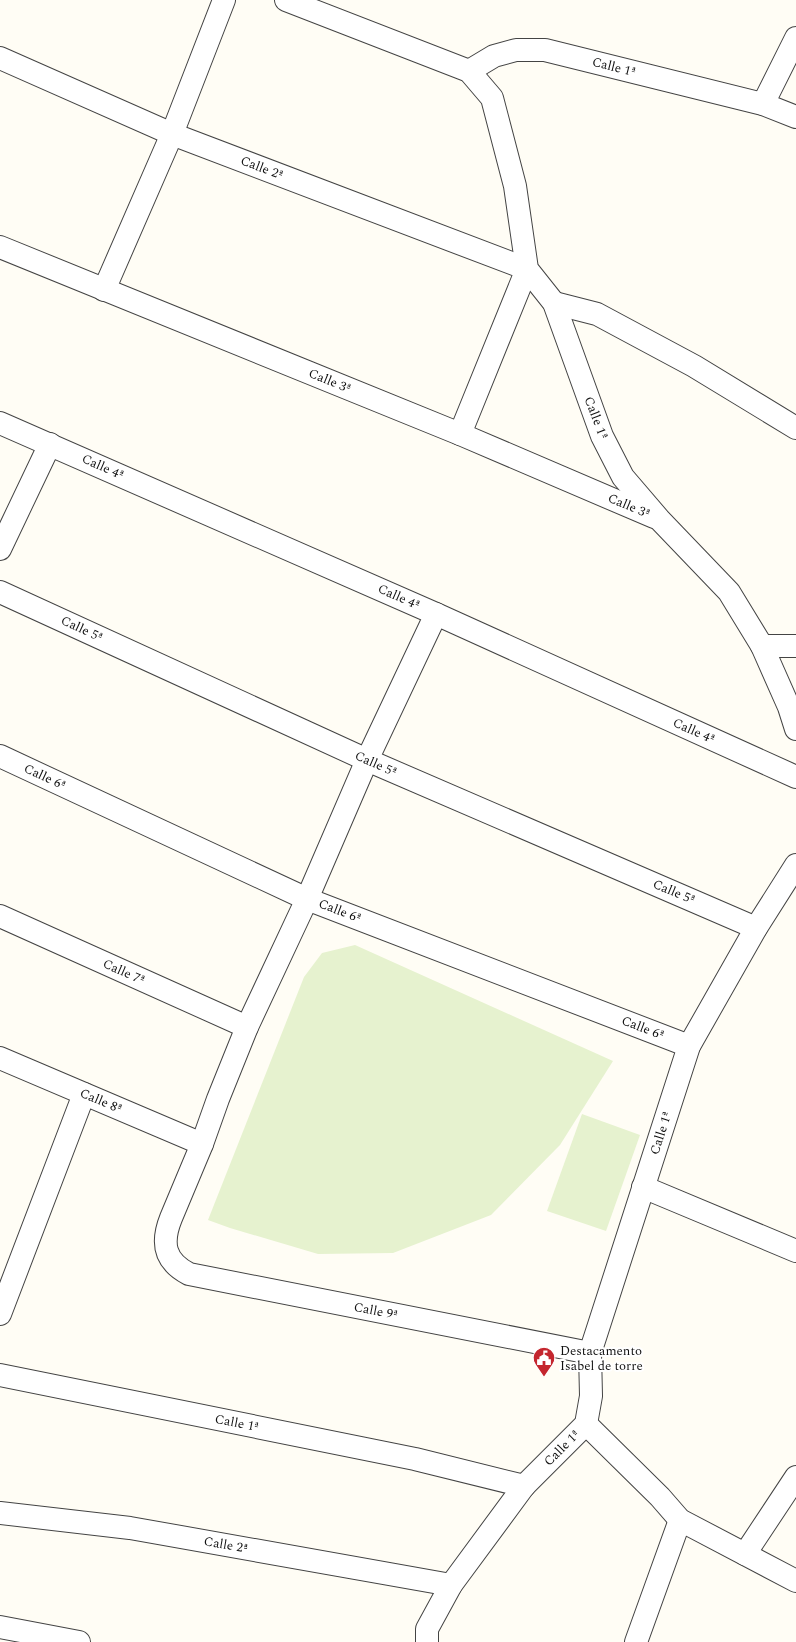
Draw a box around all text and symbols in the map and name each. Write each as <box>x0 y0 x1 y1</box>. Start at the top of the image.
street label: Calle 1ª <box>590 52 638 82</box>
street label: Calle 2ª <box>238 151 286 185</box>
street label: Calle 3ª <box>306 363 354 399</box>
street label: Calle 1ª <box>579 394 613 442</box>
street label: Calle 4ª <box>79 449 127 485</box>
street label: Calle 3ª <box>605 488 653 524</box>
street label: Calle 4ª <box>375 579 423 615</box>
street label: Calle 5ª <box>58 611 106 647</box>
street label: Calle 4ª <box>670 713 718 749</box>
street label: Calle 5ª <box>352 746 400 782</box>
street label: Calle 6ª <box>21 759 69 795</box>
street label: Calle 5ª <box>650 874 698 910</box>
street label: Calle 6ª <box>316 894 364 928</box>
street label: Calle 7ª <box>100 954 148 990</box>
street label: Calle 6ª <box>619 1011 667 1045</box>
street label: Calle 8ª <box>77 1083 125 1119</box>
street label: Calle 1ª <box>645 1109 677 1157</box>
street label: Calle 9ª <box>352 1297 400 1325</box>
place label: Destacamento Isabel de torre <box>560 1341 643 1376</box>
public building icon: Destacamento Isabel de torre <box>531 1345 557 1378</box>
street label: Calle 1ª <box>213 1409 261 1437</box>
street label: Calle 1ª <box>539 1425 585 1471</box>
street label: Calle 2ª <box>202 1531 250 1559</box>

